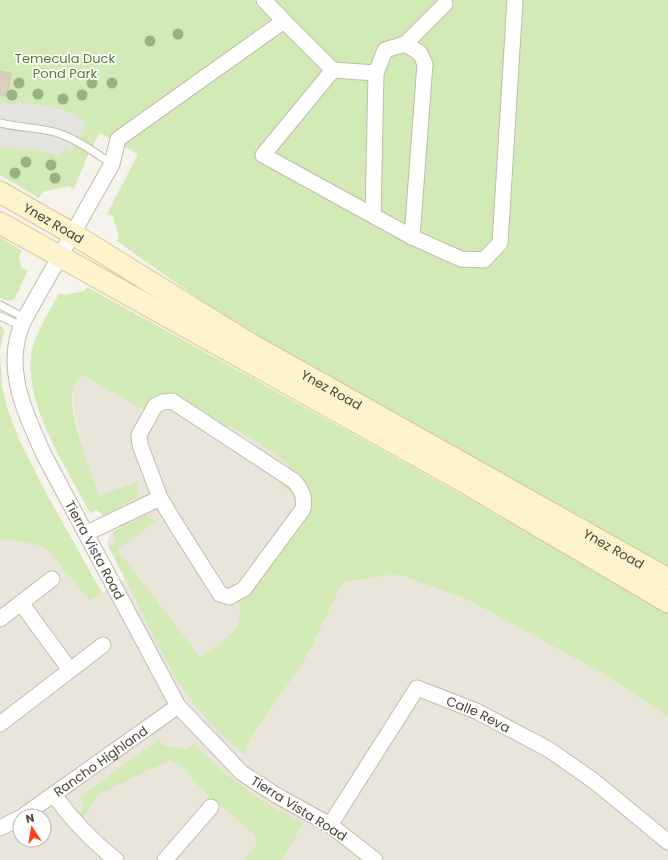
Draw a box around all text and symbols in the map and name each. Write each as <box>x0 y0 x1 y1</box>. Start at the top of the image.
park label: Temecula Duck Pond Park <box>15 49 115 83</box>
street label: Ynez Road <box>20 198 87 249</box>
street label: Ynez Road <box>297 365 365 415</box>
street label: Tierra Vista Road <box>60 497 129 603</box>
street label: Ynez Road <box>580 524 648 574</box>
street label: Calle Reva <box>443 691 514 737</box>
street label: Rancho Highland <box>50 721 152 801</box>
street label: Tierra Vista Road <box>247 771 350 846</box>
north arrow <box>12 808 52 848</box>
text: N <box>24 810 36 827</box>

